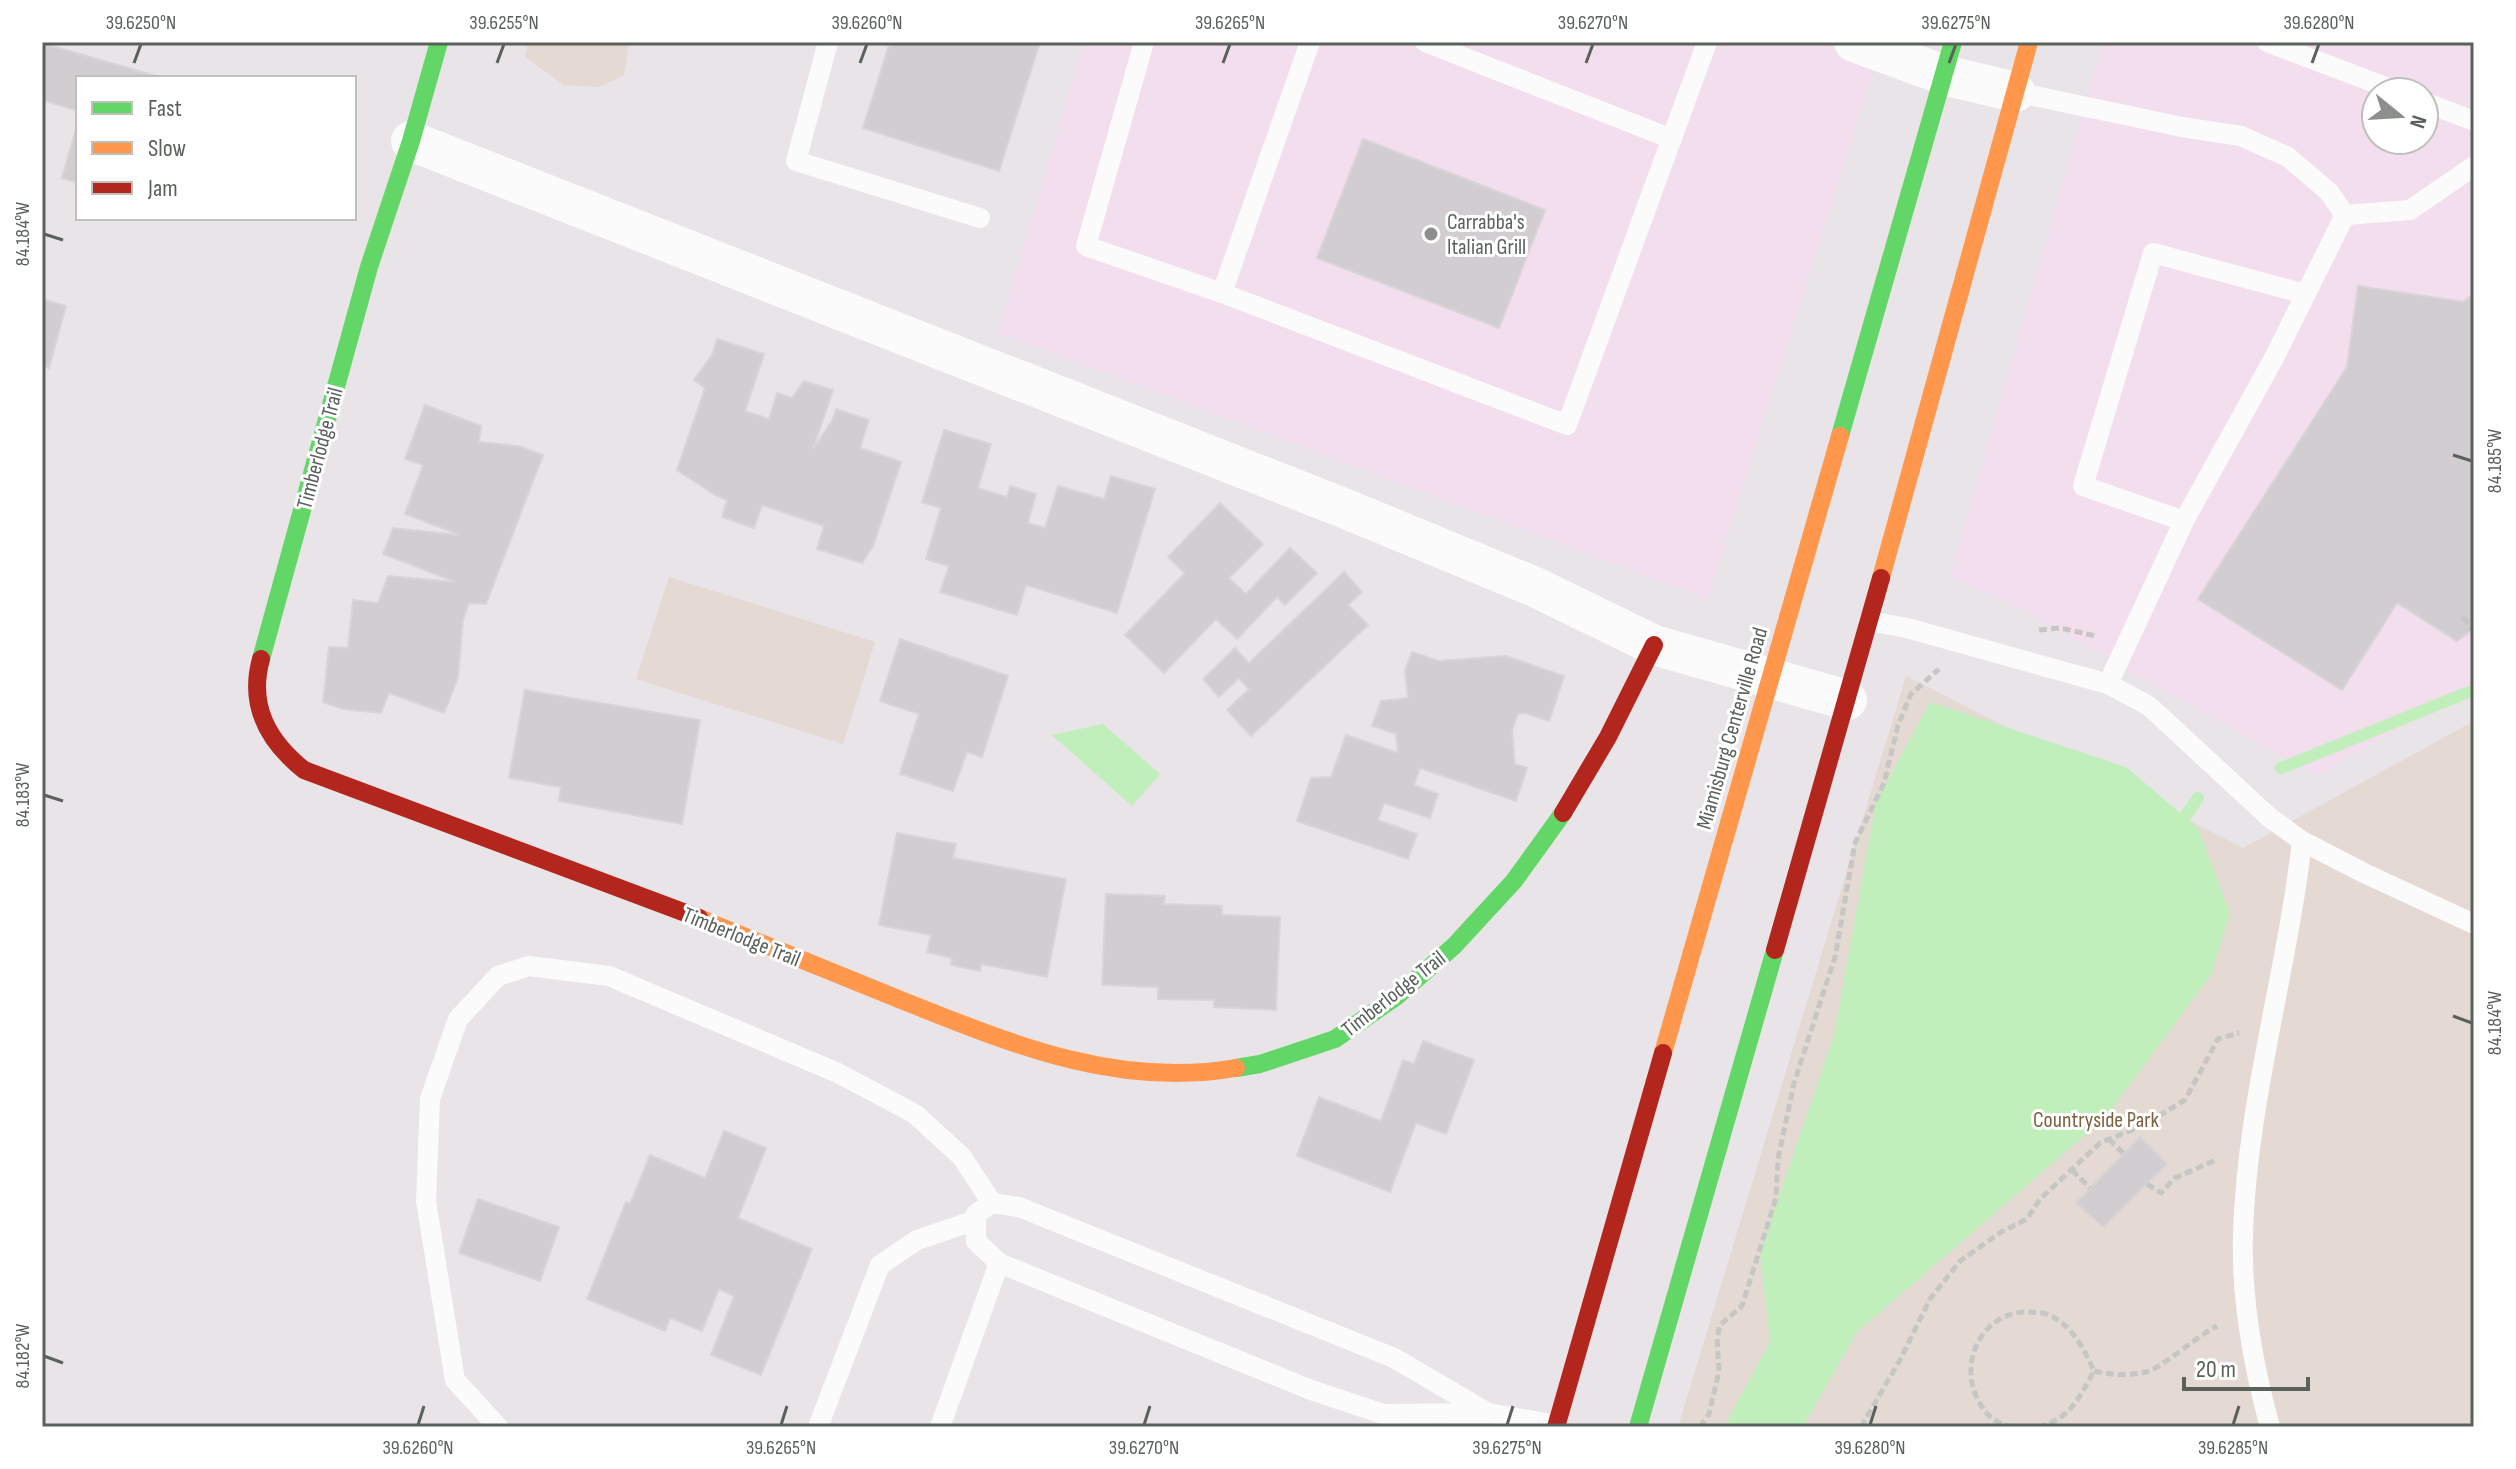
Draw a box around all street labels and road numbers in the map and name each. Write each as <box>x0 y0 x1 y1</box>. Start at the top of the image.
street label: Timberlodge Trail <box>291 385 350 512</box>
street label: Miamisburg Centerville Road <box>1691 624 1774 832</box>
street label: Timberlodge Trail <box>679 901 804 973</box>
street label: Timberlodge Trail <box>1336 945 1451 1043</box>

